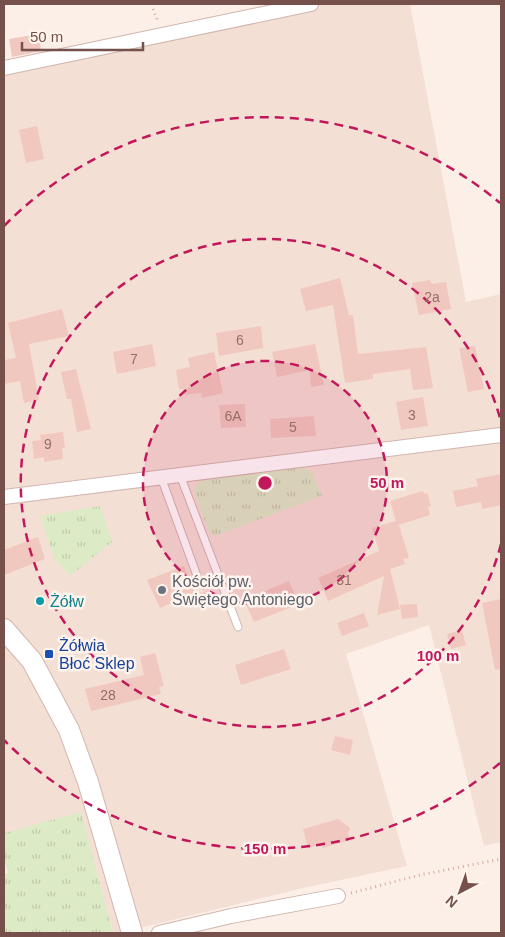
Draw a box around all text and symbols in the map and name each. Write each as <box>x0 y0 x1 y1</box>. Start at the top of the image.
scale bar <box>22 20 144 52</box>
text: 50 m <box>30 28 63 45</box>
house number: 2a <box>424 289 440 305</box>
house number: 6 <box>236 332 244 348</box>
house number: 7 <box>130 351 138 367</box>
house number: 3 <box>408 407 416 423</box>
house number: 6A <box>224 408 242 424</box>
house number: 5 <box>289 419 297 435</box>
house number: 9 <box>44 436 52 452</box>
centre of rings <box>256 474 274 492</box>
text: 50 m <box>370 474 404 491</box>
house number: 31 <box>336 572 352 588</box>
place label: Kościół pw. Świętego Antoniego <box>172 573 314 608</box>
marker: Kościół pw. Świętego Antoniego <box>156 584 168 596</box>
place label: Żółw <box>50 592 84 610</box>
marker: Żółw <box>34 595 46 607</box>
place label: Żółwia Błoć Sklep <box>59 636 135 672</box>
text: 100 m <box>417 647 459 664</box>
marker: Żółwia Błoć Sklep <box>43 648 55 660</box>
house number: 28 <box>100 687 116 703</box>
text: 150 m <box>244 840 286 857</box>
north arrow <box>435 867 485 917</box>
text: N <box>442 892 461 911</box>

